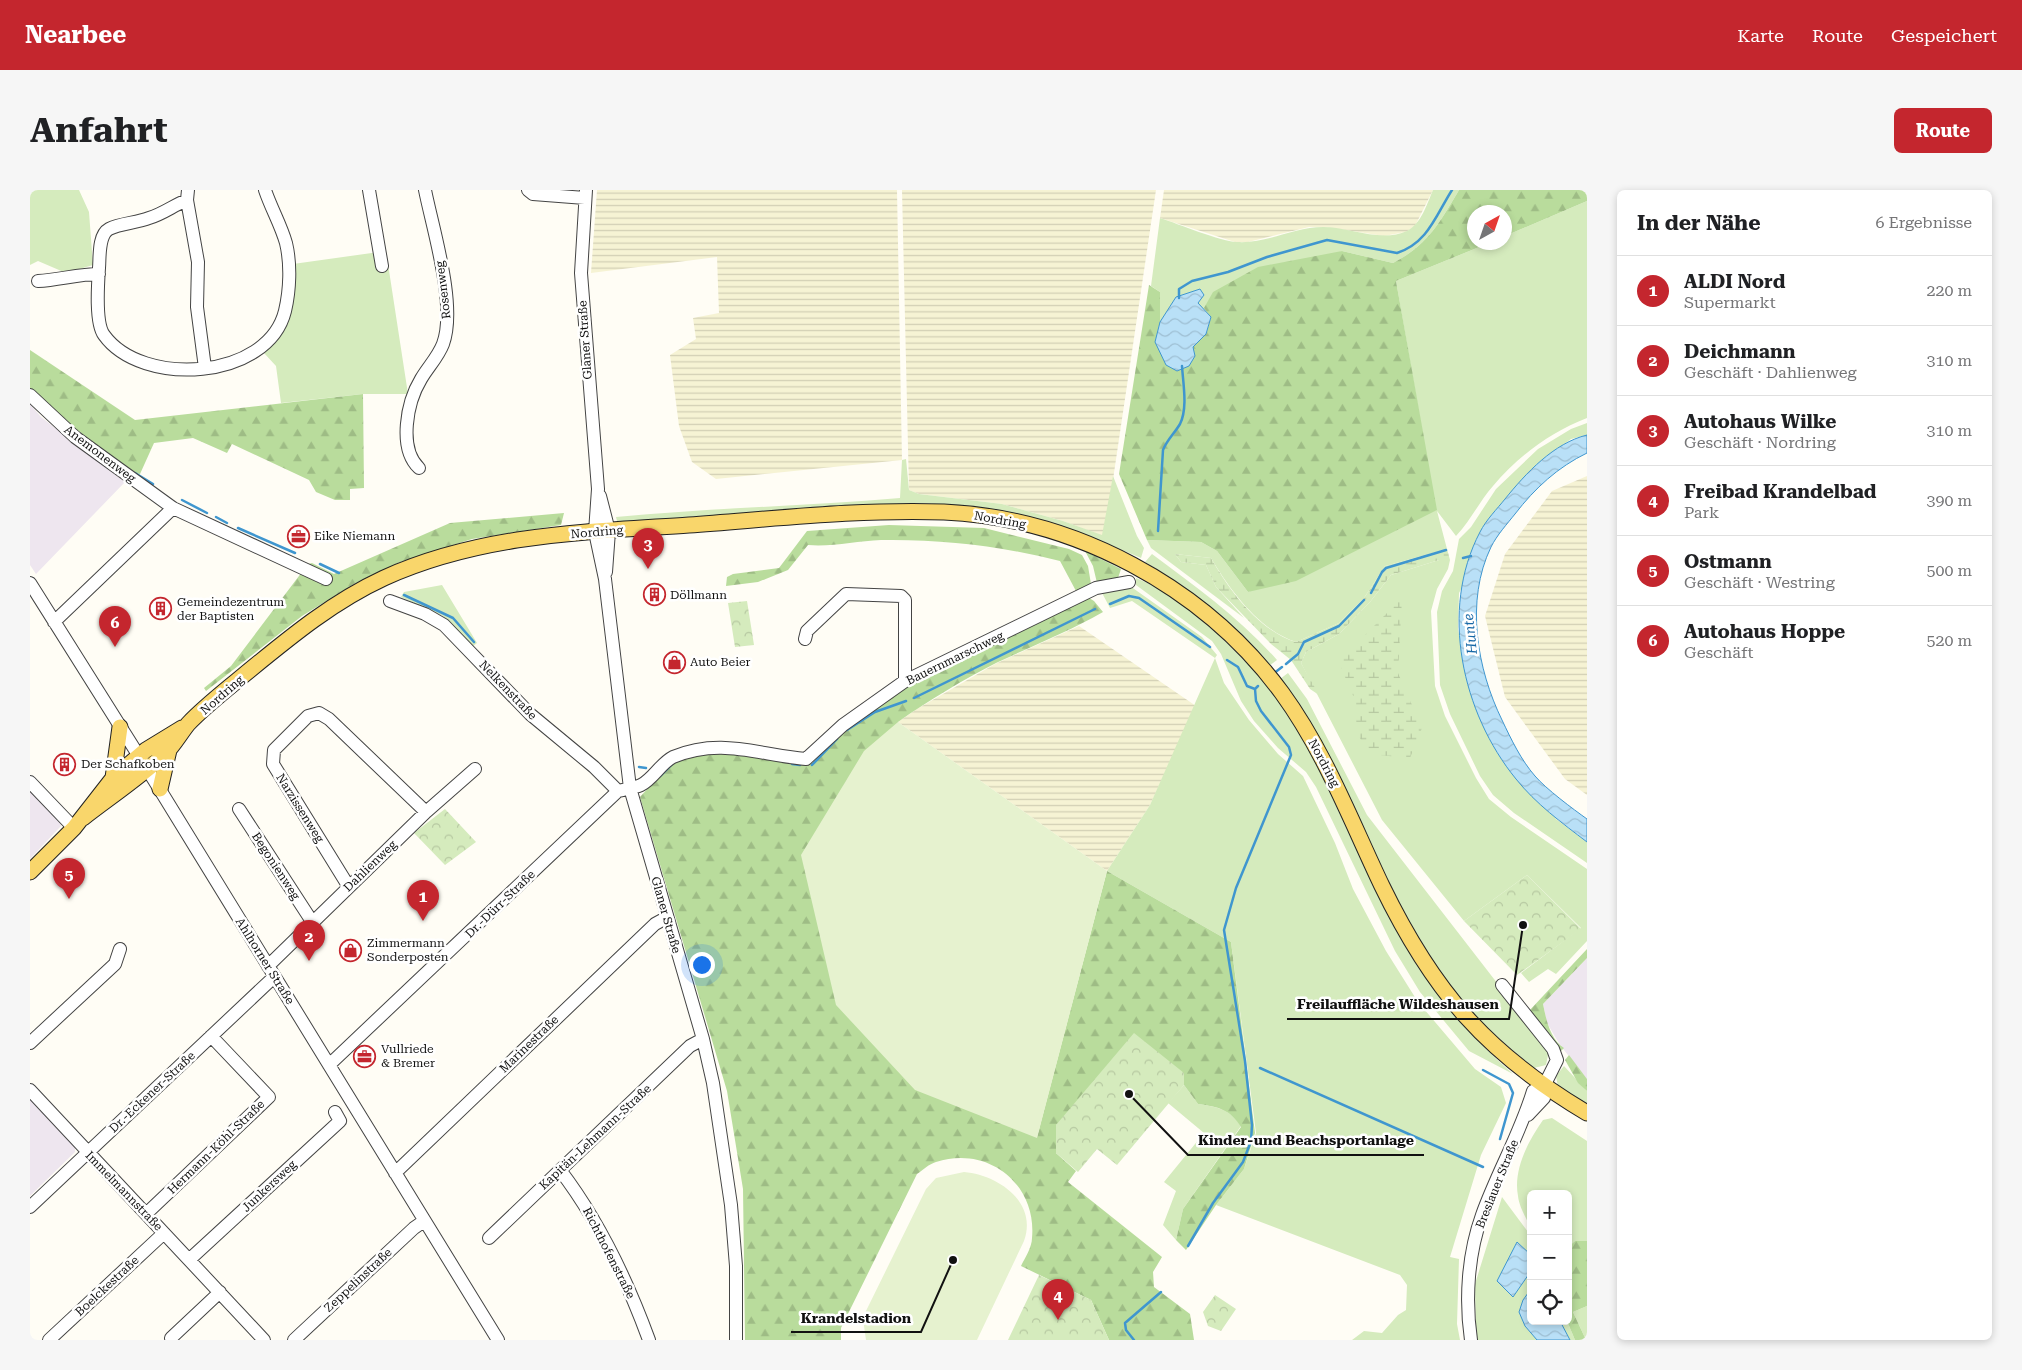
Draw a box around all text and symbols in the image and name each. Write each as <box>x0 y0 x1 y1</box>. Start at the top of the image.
text: Nearbee <box>25 21 126 49</box>
text: Karte <box>1737 25 1784 46</box>
text: Route <box>1812 25 1863 46</box>
text: Gespeichert <box>1891 25 1997 46</box>
button: Route <box>1894 108 1992 153</box>
text: Anfahrt <box>30 110 168 151</box>
north arrow <box>1467 205 1512 250</box>
text: In der Nähe <box>1637 211 1760 235</box>
text: 6 Ergebnisse <box>1875 213 1972 232</box>
street label: Rosenweg <box>432 260 454 320</box>
text: ALDI Nord <box>1684 270 1785 293</box>
text: 1 <box>1649 281 1657 300</box>
text: 220 m <box>1926 281 1972 300</box>
text: Supermarkt <box>1684 293 1776 312</box>
street label: Glaner Straße <box>575 300 595 380</box>
text: Deichmann <box>1684 340 1795 363</box>
text: 2 <box>1649 351 1657 370</box>
text: 310 m <box>1926 351 1972 370</box>
text: Geschäft · Dahlienweg <box>1684 363 1857 382</box>
text: Autohaus Wilke <box>1684 410 1836 433</box>
text: 3 <box>1649 421 1657 440</box>
text: 310 m <box>1926 421 1972 440</box>
street label: Anemonenweg <box>61 423 139 486</box>
text: Geschäft · Nordring <box>1684 433 1836 452</box>
text: Freibad Krandelbad <box>1684 480 1876 503</box>
text: 4 <box>1649 491 1657 510</box>
text: 390 m <box>1926 491 1972 510</box>
text: Park <box>1684 503 1719 522</box>
street label: Nordring <box>973 509 1027 531</box>
street label: Nordring <box>570 523 624 541</box>
office icon: Eike Niemann <box>286 524 310 548</box>
pin: 3 <box>632 528 664 569</box>
place label: Eike Niemann <box>314 529 396 543</box>
text: Ostmann <box>1684 550 1772 573</box>
text: 5 <box>1649 561 1657 580</box>
text: 500 m <box>1926 561 1972 580</box>
text: Geschäft · Westring <box>1684 573 1835 592</box>
building icon: Döllmann <box>642 583 666 607</box>
place label: Döllmann <box>670 588 727 602</box>
place label: Gemeindezentrum der Baptisten <box>177 595 284 623</box>
building icon: Gemeindezentrum der Baptisten <box>149 597 173 621</box>
pin: 6 <box>99 606 131 647</box>
water label: Hunte <box>1460 613 1480 656</box>
text: Autohaus Hoppe <box>1684 620 1845 643</box>
street label: Bauernmarschweg <box>904 628 1006 688</box>
text: 6 <box>1649 631 1657 650</box>
text: 520 m <box>1926 631 1972 650</box>
text: Geschäft <box>1684 643 1754 662</box>
shop icon: Auto Beier <box>662 650 686 674</box>
place label: Auto Beier <box>690 655 751 669</box>
street label: Nelkenstraße <box>476 658 540 723</box>
street label: Nordring <box>198 672 247 718</box>
street label: Nordring <box>1305 736 1343 790</box>
building icon: Der Schafkoben <box>53 752 77 776</box>
place label: Der Schafkoben <box>81 757 175 771</box>
street label: Narzissenweg <box>273 771 327 845</box>
street label: Begonienweg <box>249 830 303 902</box>
street label: Dahlienweg <box>341 837 399 895</box>
pin: 5 <box>53 858 85 899</box>
street label: Dr.-Dürr-Straße <box>462 867 538 941</box>
street label: Glaner Straße <box>648 875 684 955</box>
pin: 1 <box>407 880 439 921</box>
street label: Ahlhorner Straße <box>233 915 298 1007</box>
pin: 2 <box>293 920 325 961</box>
place label: Zimmermann Sonderposten <box>367 936 449 964</box>
shop icon: Zimmermann Sonderposten <box>339 938 363 962</box>
your location <box>689 952 715 978</box>
callout: Freilauffläche Wildeshausen <box>1287 990 1509 1019</box>
text: Freilauffläche Wildeshausen <box>1297 996 1500 1012</box>
street label: Marinestraße <box>497 1012 562 1076</box>
place label: Vullriede & Bremer <box>381 1042 435 1070</box>
office icon: Vullriede & Bremer <box>353 1044 377 1068</box>
street label: Dr.-Eckener-Straße <box>106 1048 198 1135</box>
street label: Kapitän-Lehmann-Straße <box>536 1081 654 1193</box>
street label: Hermann-Köhl-Straße <box>165 1097 268 1197</box>
callout: Kinder-und Beachsportanlage <box>1188 1126 1424 1155</box>
text: Kinder-und Beachsportanlage <box>1198 1132 1414 1148</box>
street label: Breslauer Straße <box>1473 1137 1521 1230</box>
street label: Immelmannstraße <box>82 1148 166 1234</box>
street label: Junkersweg <box>239 1157 299 1215</box>
map controls <box>1527 1190 1572 1325</box>
button: + <box>1527 1190 1572 1235</box>
street label: Richthofenstraße <box>580 1205 638 1301</box>
button: − <box>1527 1235 1572 1280</box>
street label: Zeppelinstraße <box>321 1245 395 1315</box>
street label: Boelckestraße <box>72 1253 142 1319</box>
pin: 4 <box>1042 1279 1074 1320</box>
button: locate <box>1527 1280 1572 1325</box>
callout: Krandelstadion <box>791 1303 921 1332</box>
text: Krandelstadion <box>801 1310 912 1326</box>

